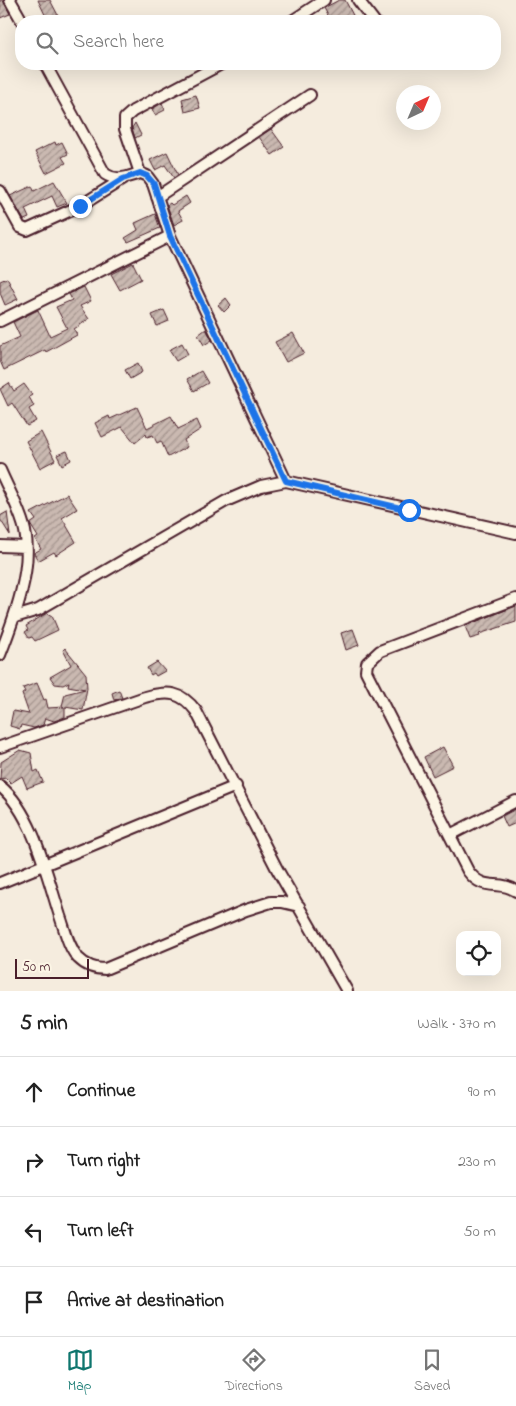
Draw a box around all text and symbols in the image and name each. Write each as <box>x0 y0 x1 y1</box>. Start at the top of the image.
search box <box>15 15 501 70</box>
icon: search <box>33 29 61 57</box>
text: Search here <box>73 29 164 56</box>
north arrow <box>396 85 441 130</box>
route end <box>69 195 92 218</box>
route start <box>398 499 421 522</box>
map controls <box>456 931 501 976</box>
button: locate <box>456 931 501 976</box>
scale bar <box>15 956 89 979</box>
text: 50 m <box>22 957 50 978</box>
text: 5 min <box>20 1009 68 1039</box>
text: Walk · 370 m <box>417 1012 496 1036</box>
icon: ahead <box>20 1078 48 1106</box>
text: Continue <box>67 1078 135 1105</box>
text: 90 m <box>468 1080 496 1104</box>
icon: right <box>20 1148 48 1176</box>
text: Turn right <box>67 1148 140 1175</box>
text: 230 m <box>458 1150 496 1174</box>
icon: left <box>20 1218 48 1246</box>
text: Turn left <box>67 1218 134 1245</box>
text: 50 m <box>464 1220 496 1244</box>
icon: arrive <box>20 1288 48 1316</box>
text: Arrive at destination <box>67 1288 224 1315</box>
tab: Map <box>66 1346 94 1397</box>
tab: Directions <box>225 1346 283 1397</box>
tab: Saved <box>414 1346 450 1397</box>

